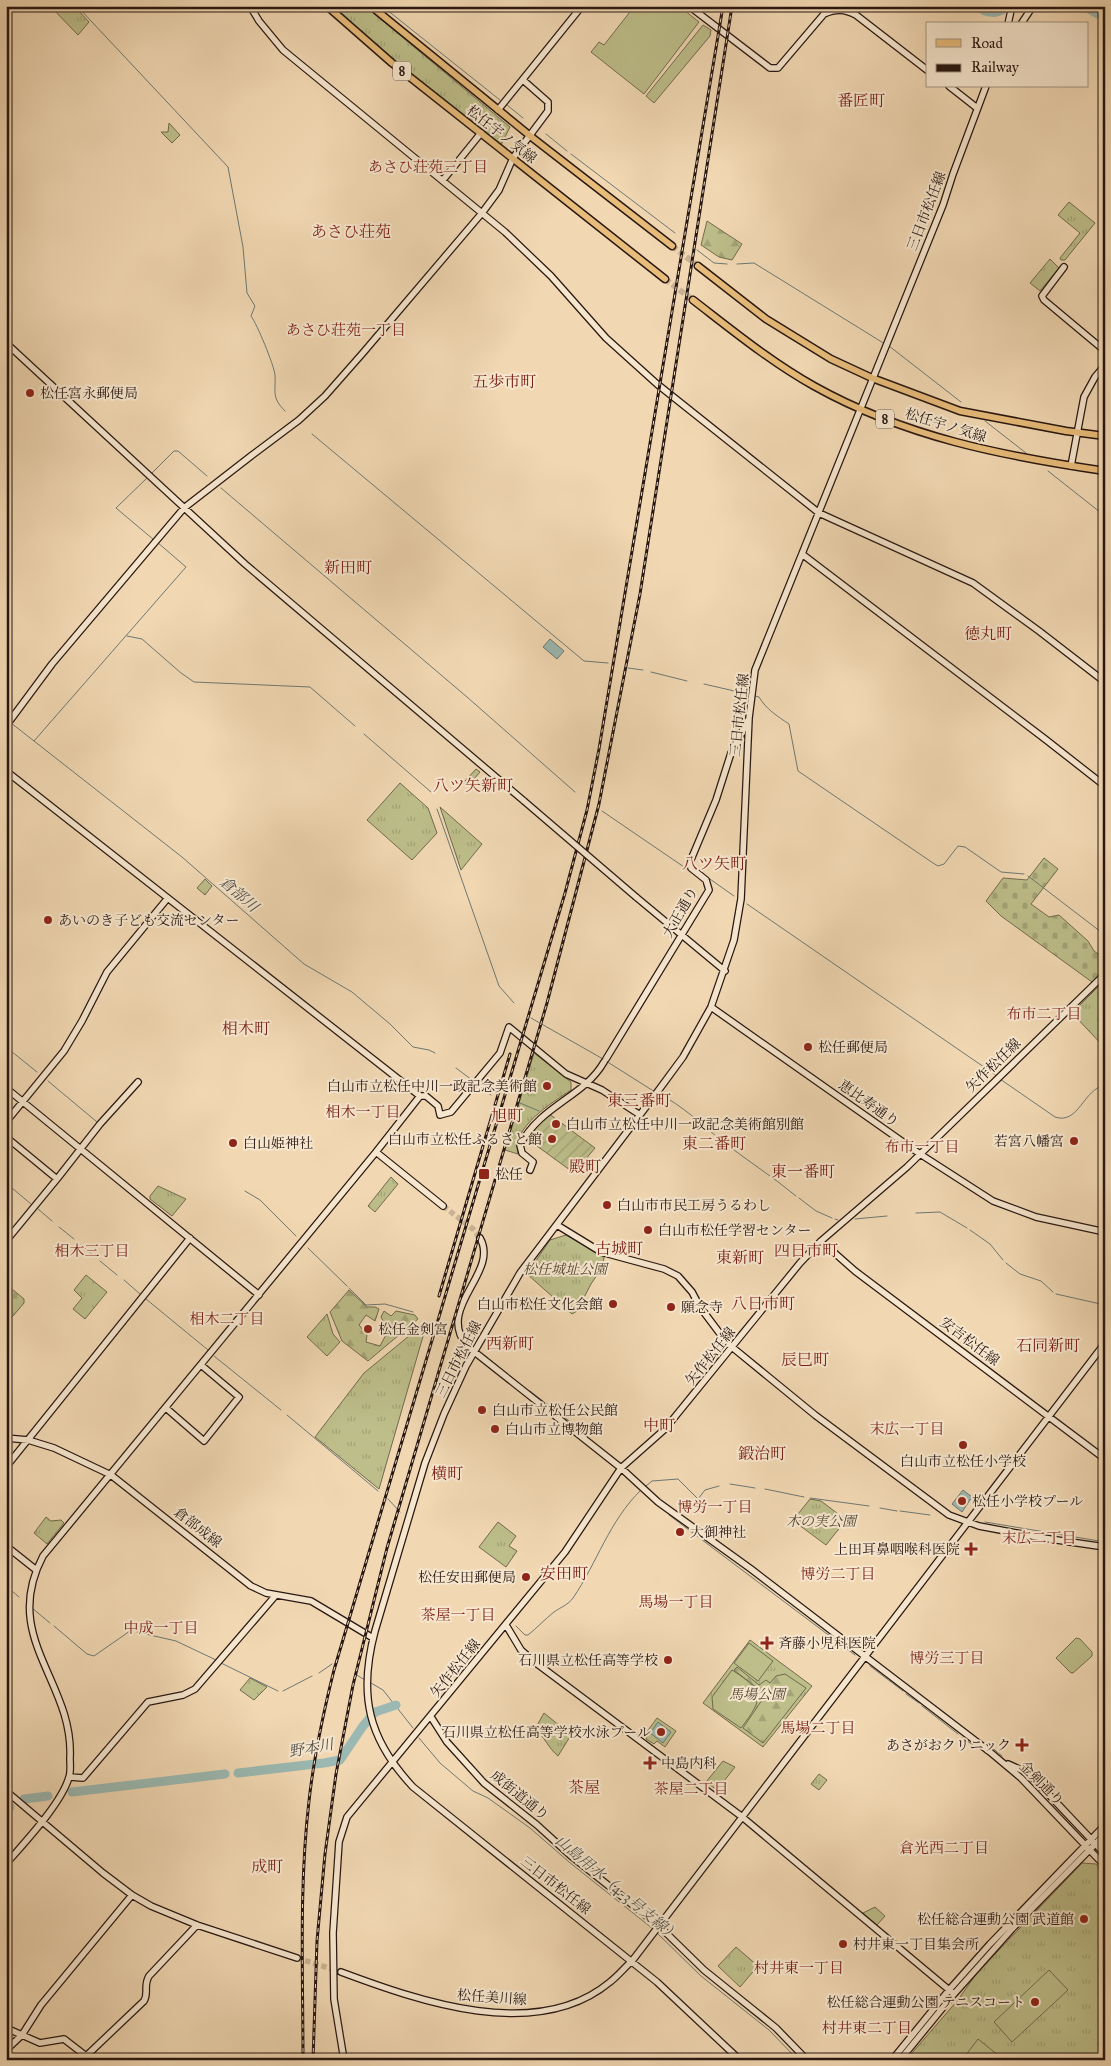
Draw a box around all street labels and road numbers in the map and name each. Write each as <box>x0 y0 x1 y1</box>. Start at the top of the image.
road number: 8 <box>393 61 411 80</box>
street label: 松任宇ノ気線 <box>463 102 540 167</box>
street label: 三日市松任線 <box>903 169 949 253</box>
street label: 松任宇ノ気線 <box>903 405 989 446</box>
road number: 8 <box>876 409 894 428</box>
street label: 三日市松任線 <box>727 672 752 758</box>
street label: 大正通り <box>659 884 702 941</box>
street label: 矢作松任線 <box>962 1035 1024 1096</box>
street label: 恵比寿通り <box>835 1076 902 1130</box>
street label: 安吉松任線 <box>937 1314 1003 1369</box>
street label: 三日市松任線 <box>432 1318 485 1401</box>
street label: 矢作松任線 <box>682 1324 739 1389</box>
street label: 倉部成線 <box>170 1503 225 1551</box>
street label: 矢作松任線 <box>427 1636 484 1701</box>
street label: 金剣通り <box>1016 1758 1067 1809</box>
street label: 成街道通り <box>487 1767 552 1824</box>
street label: 三日市松任線 <box>517 1853 594 1918</box>
street label: 松任美川線 <box>456 1987 527 2008</box>

